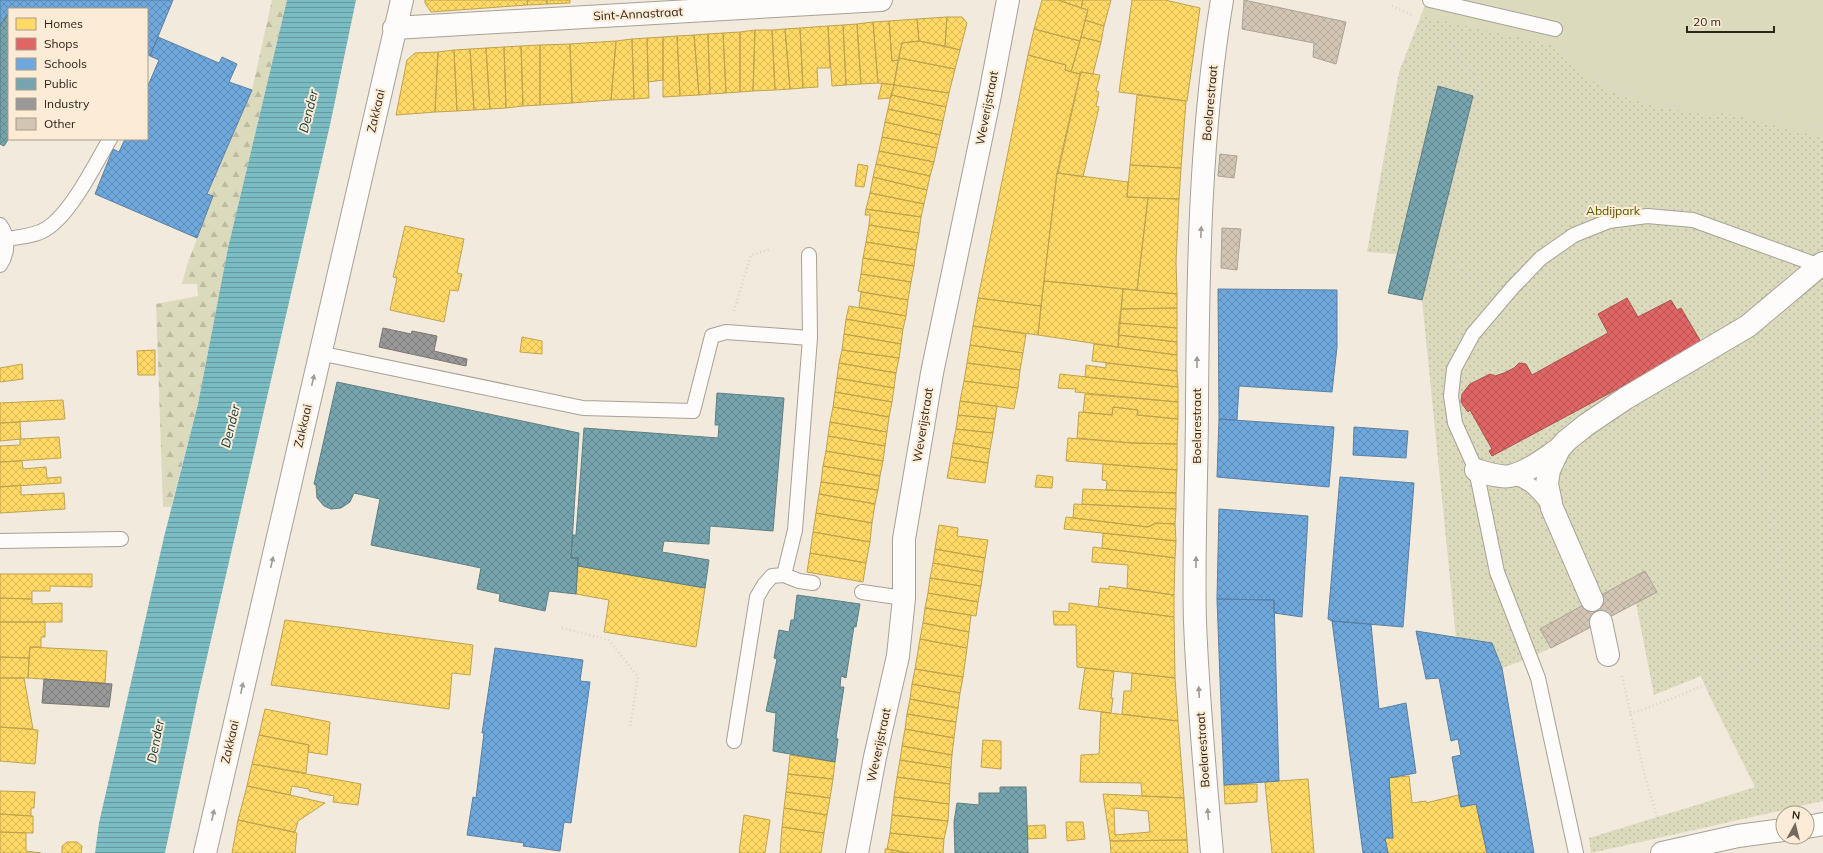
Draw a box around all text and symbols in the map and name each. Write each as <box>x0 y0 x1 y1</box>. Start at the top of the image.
street label: Sint-Annastraat <box>593 4 683 23</box>
legend <box>8 8 148 140</box>
scale bar <box>1687 8 1774 34</box>
text: 20 m <box>1693 14 1721 29</box>
text: Homes <box>44 16 83 31</box>
text: Shops <box>44 36 79 51</box>
text: Schools <box>44 56 87 71</box>
street label: Boelarestraat <box>1199 65 1220 141</box>
street label: Weverijstraat <box>972 70 1001 146</box>
text: Public <box>44 76 78 91</box>
water label: Dender <box>295 86 321 134</box>
street label: Zakkaai <box>363 88 388 134</box>
text: Industry <box>44 96 90 111</box>
text: Other <box>44 116 76 131</box>
park label: Abdijpark <box>1586 203 1641 218</box>
one-way arrow <box>1198 226 1205 238</box>
one-way arrow <box>1194 356 1201 368</box>
one-way arrow <box>311 374 317 386</box>
street label: Weverijstraat <box>909 387 936 463</box>
street label: Boelarestraat <box>1189 388 1204 464</box>
water label: Dender <box>217 401 243 449</box>
street label: Zakkaai <box>290 403 315 449</box>
one-way arrow <box>269 555 275 568</box>
one-way arrow <box>1193 555 1199 568</box>
one-way arrow <box>240 682 246 694</box>
one-way arrow <box>1196 686 1203 698</box>
street label: Weverijstraat <box>863 707 894 783</box>
street label: Boelarestraat <box>1192 712 1213 788</box>
water label: Dender <box>143 717 167 764</box>
street label: Zakkaai <box>217 719 242 765</box>
north arrow <box>1775 805 1815 845</box>
one-way arrow <box>1205 808 1212 820</box>
text: N <box>1791 808 1801 823</box>
one-way arrow <box>211 809 217 821</box>

